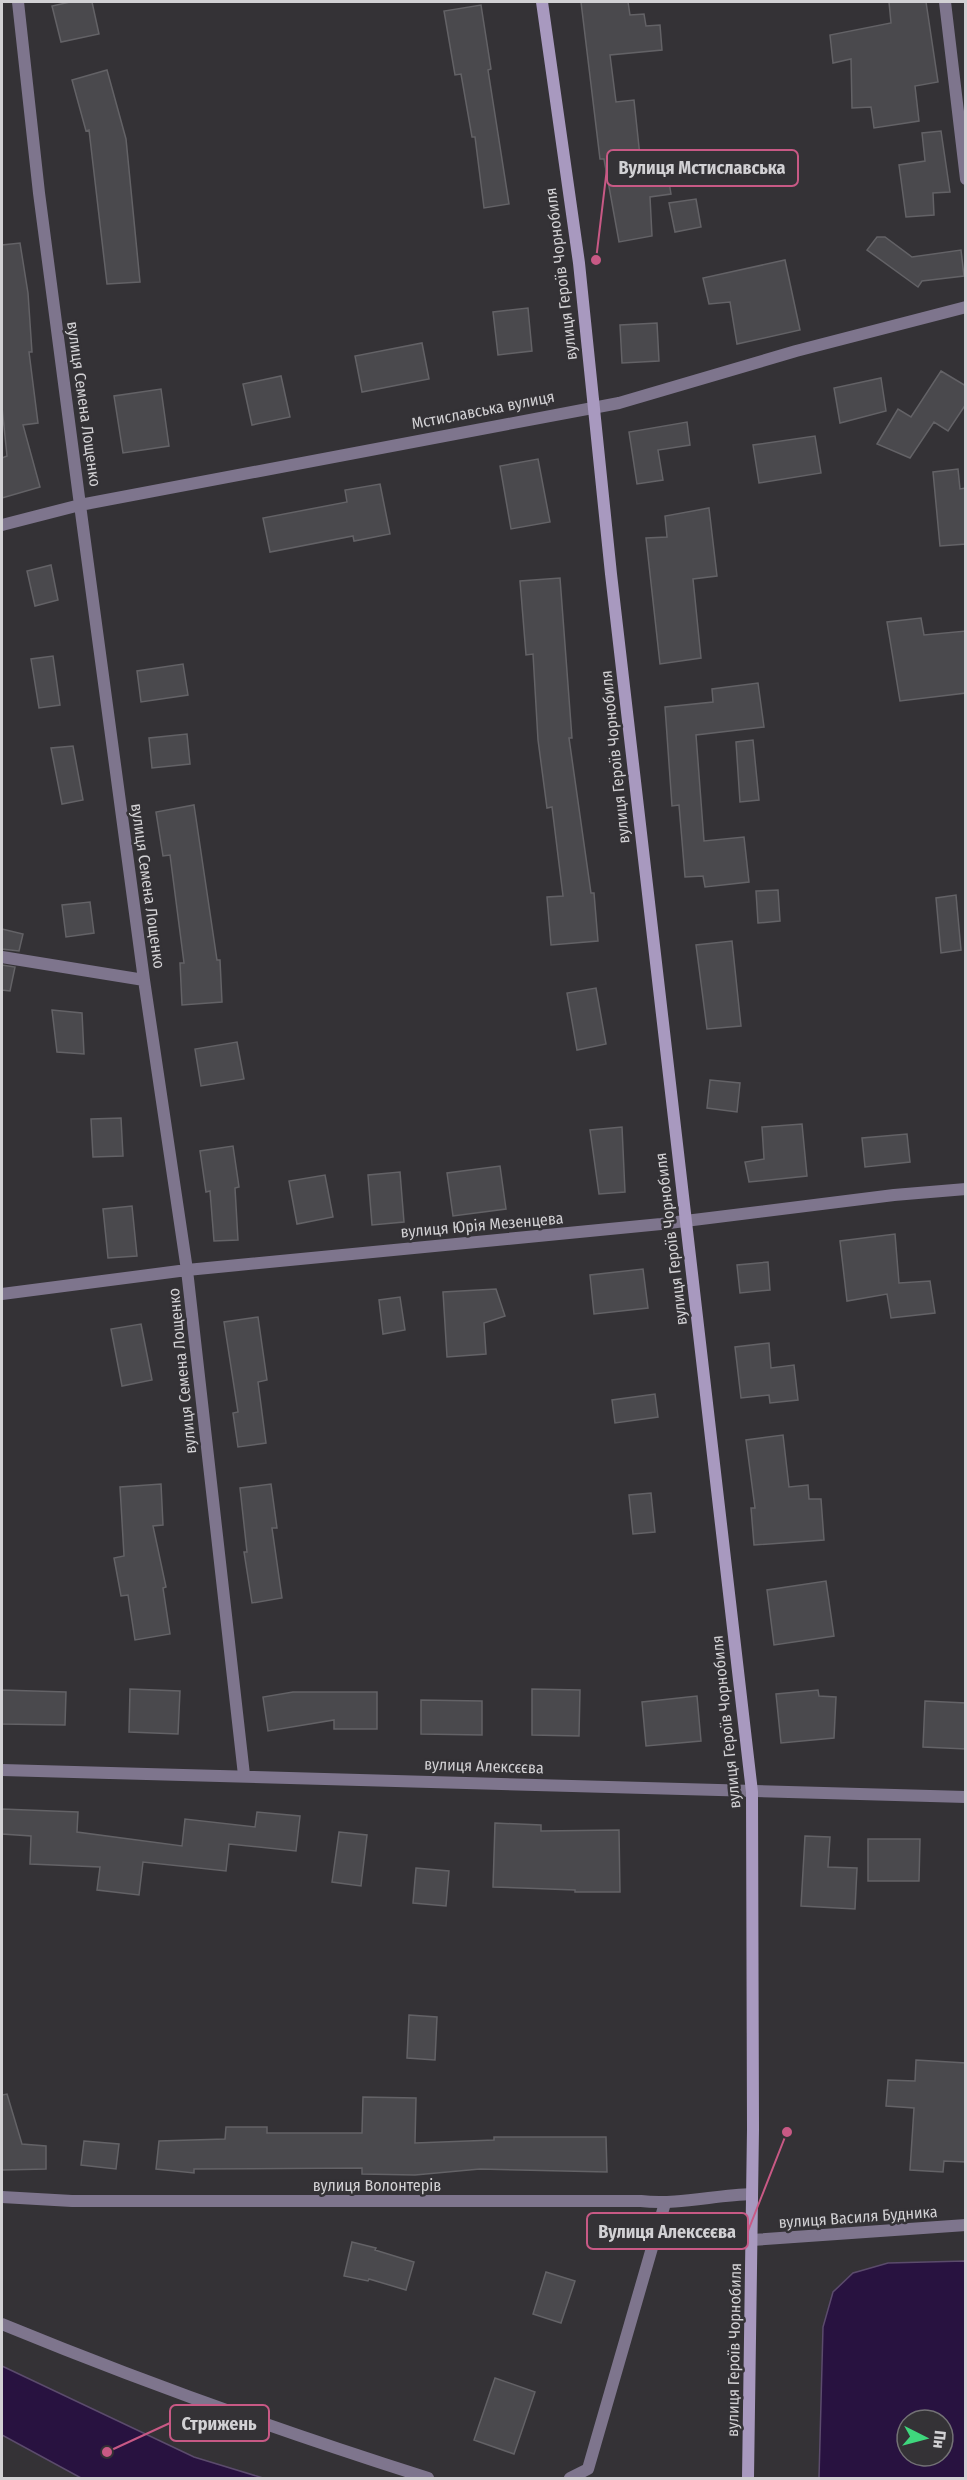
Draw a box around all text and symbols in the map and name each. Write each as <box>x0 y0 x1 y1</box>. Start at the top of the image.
callout: Вулиця Мстиславська <box>607 150 798 186</box>
text: Вулиця Мстиславська <box>618 157 786 179</box>
street label: вулиця Героїв Чорнобиля <box>541 187 581 361</box>
street label: вулиця Семена Лощенко <box>63 320 105 488</box>
street label: Мстиславська вулиця <box>410 387 556 433</box>
street label: вулиця Героїв Чорнобиля <box>596 670 634 844</box>
street label: вулиця Семена Лощенко <box>127 802 169 970</box>
street label: вулиця Героїв Чорнобиля <box>651 1152 691 1326</box>
street label: вулиця Юрія Мезенцева <box>400 1208 564 1242</box>
street label: вулиця Семена Лощенко <box>164 1287 200 1455</box>
street label: вулиця Героїв Чорнобиля <box>707 1635 745 1809</box>
street label: вулиця Алексєєва <box>424 1754 544 1778</box>
street label: вулиця Волонтерів <box>313 2176 441 2195</box>
street label: вулиця Василя Будника <box>778 2202 938 2232</box>
callout: Вулиця Алексєєва <box>587 2213 748 2249</box>
text: Вулиця Алексєєва <box>598 2221 736 2243</box>
street label: вулиця Героїв Чорнобиля <box>723 2263 745 2437</box>
callout: Стрижень <box>170 2405 269 2441</box>
north arrow <box>895 2408 955 2468</box>
text: Стрижень <box>181 2413 257 2435</box>
text: Пн <box>929 2430 950 2450</box>

